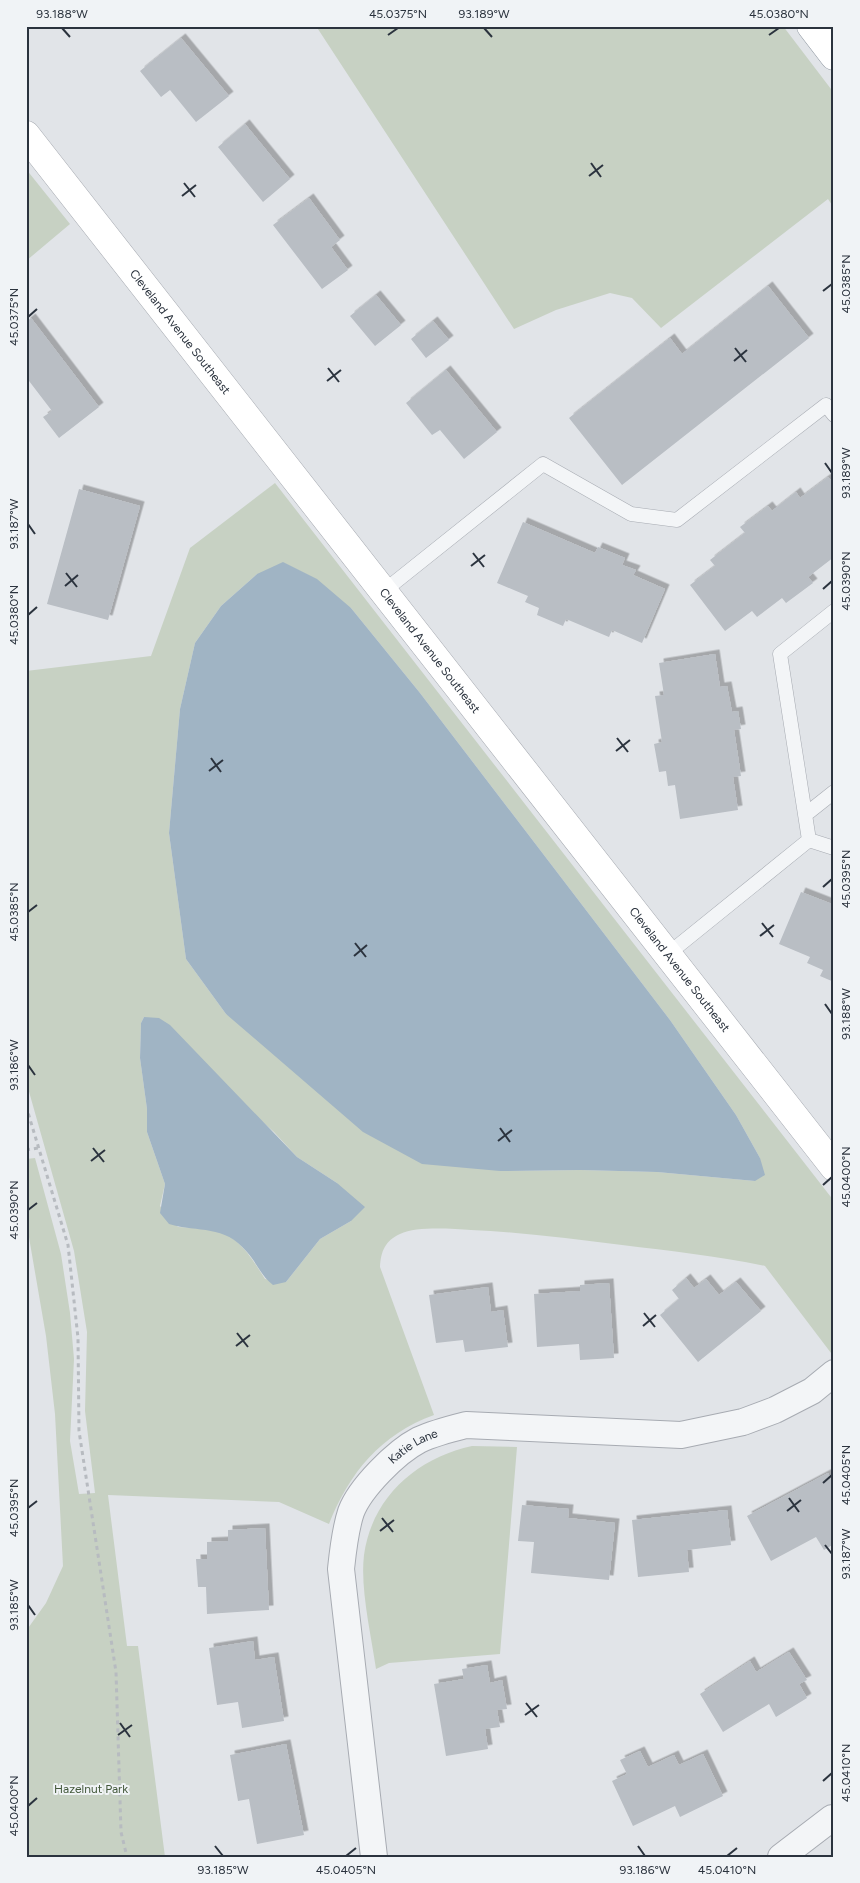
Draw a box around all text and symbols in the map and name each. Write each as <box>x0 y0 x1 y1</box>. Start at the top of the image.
text: 93.188°W <box>36 7 88 21</box>
text: 45.0375°N <box>369 7 427 21</box>
text: 93.189°W <box>459 7 510 21</box>
text: 45.0380°N <box>749 7 809 21</box>
text: 45.0385°N <box>839 254 853 314</box>
street label: Cleveland Avenue Southeast <box>127 267 234 397</box>
text: 45.0375°N <box>7 288 21 346</box>
text: 93.189°W <box>839 447 853 498</box>
text: 93.187°W <box>7 498 21 549</box>
text: 45.0390°N <box>839 551 853 611</box>
text: 45.0380°N <box>7 585 21 645</box>
street label: Cleveland Avenue Southeast <box>377 586 483 716</box>
text: 45.0395°N <box>839 850 853 908</box>
text: 45.0385°N <box>7 882 21 942</box>
street label: Cleveland Avenue Southeast <box>626 904 733 1035</box>
text: 93.188°W <box>839 988 853 1040</box>
text: 93.186°W <box>7 1039 21 1090</box>
text: 45.0400°N <box>839 1146 853 1208</box>
text: 45.0390°N <box>7 1180 21 1240</box>
street label: Katie Lane <box>385 1426 440 1467</box>
text: 45.0405°N <box>839 1445 853 1505</box>
text: 45.0395°N <box>7 1479 21 1537</box>
text: 93.187°W <box>839 1528 853 1579</box>
text: 93.185°W <box>7 1579 21 1631</box>
text: 45.0410°N <box>839 1744 853 1802</box>
text: 45.0400°N <box>7 1775 21 1837</box>
park label: Hazelnut Park <box>54 1782 128 1796</box>
text: 93.185°W <box>198 1863 249 1877</box>
text: 45.0405°N <box>316 1863 376 1877</box>
text: 93.186°W <box>620 1863 671 1877</box>
text: 45.0410°N <box>698 1863 756 1877</box>

